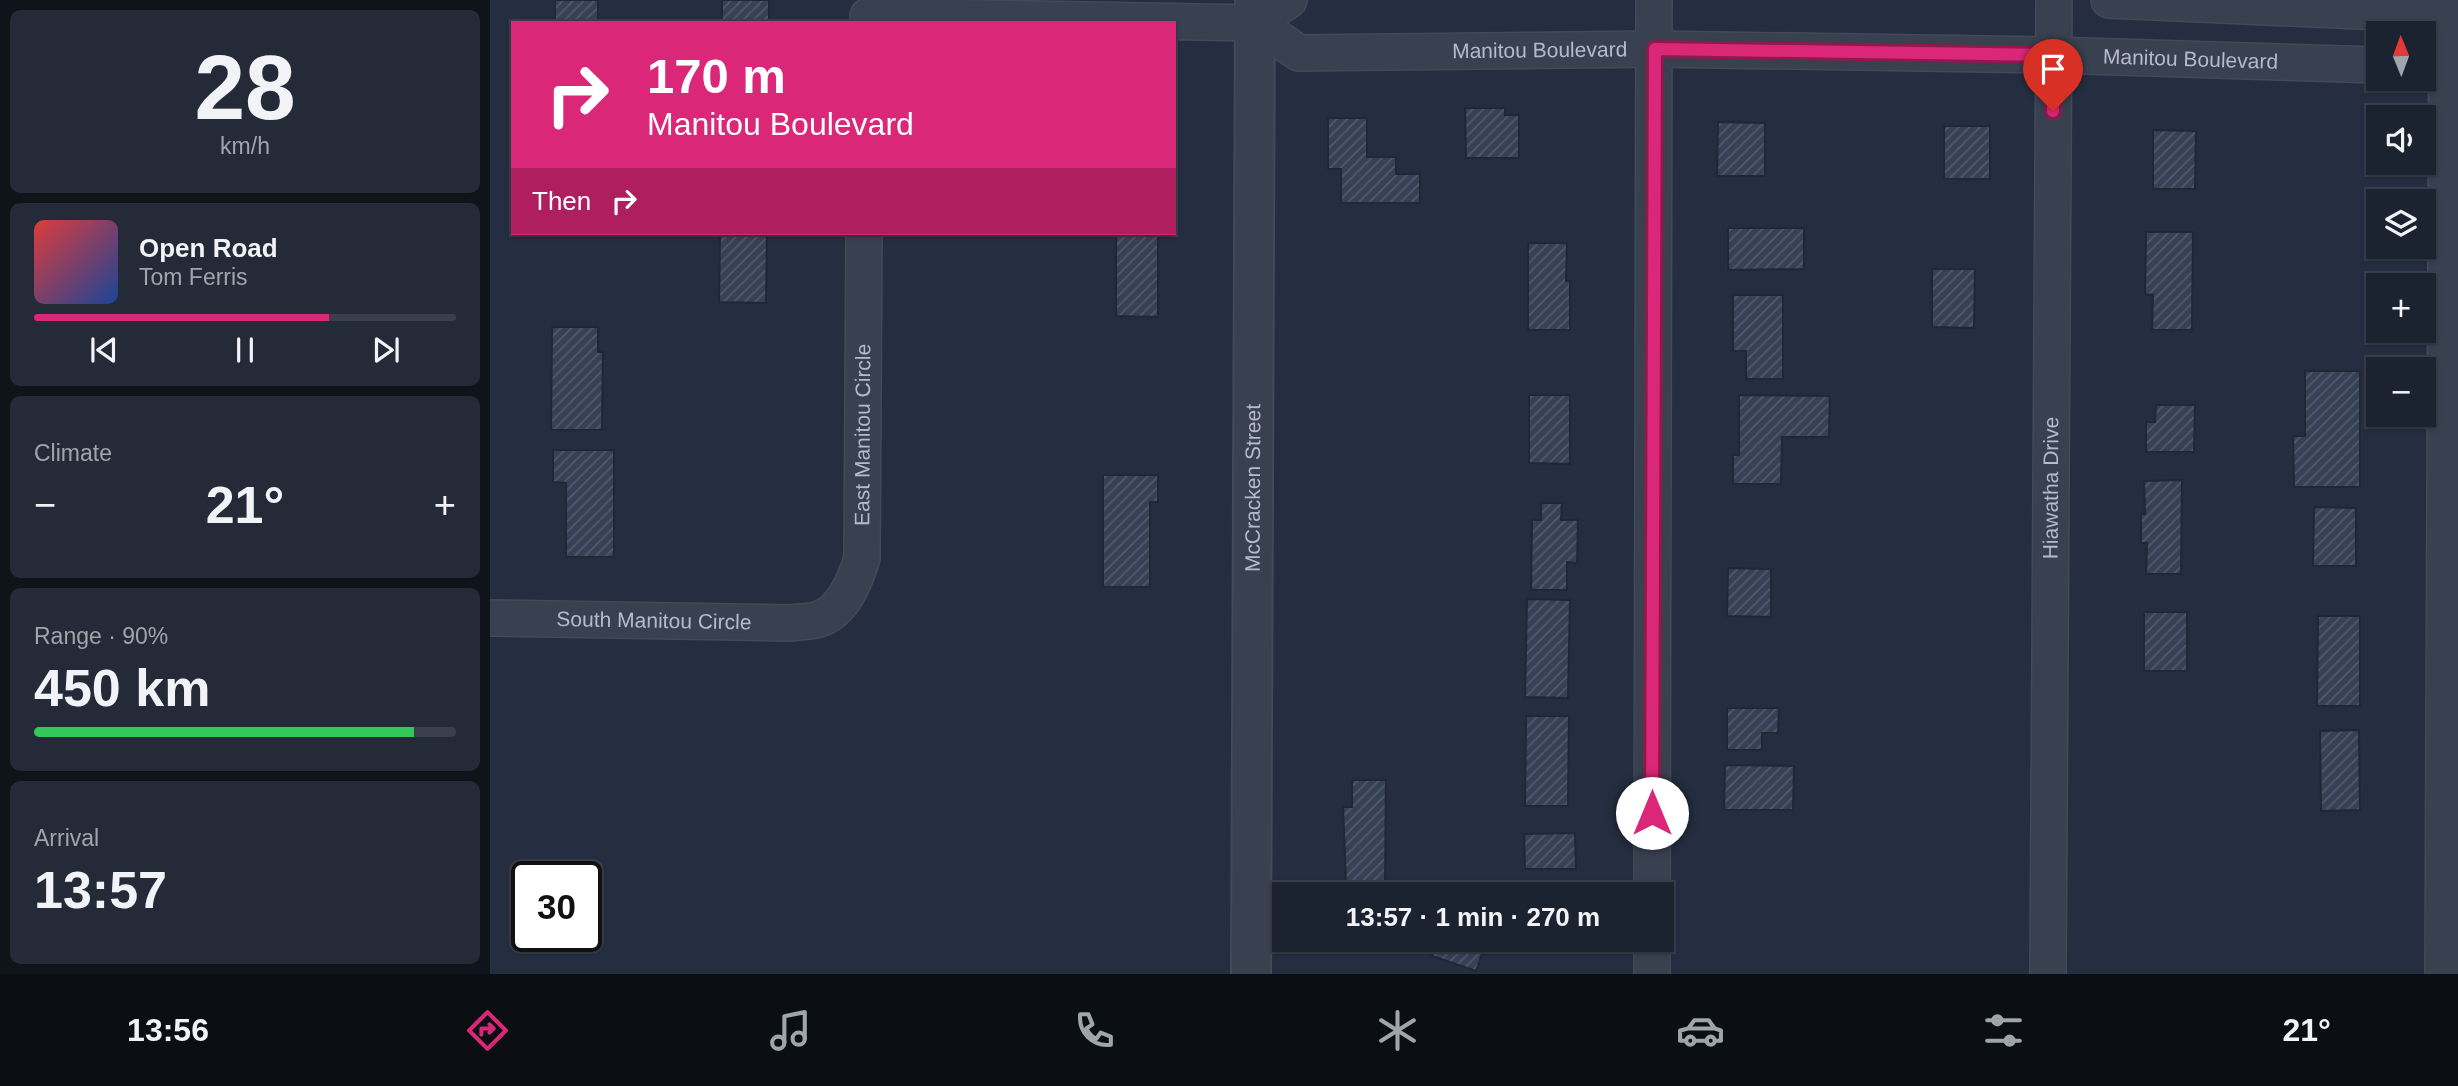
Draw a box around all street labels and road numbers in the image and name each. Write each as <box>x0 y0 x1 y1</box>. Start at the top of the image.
street label: Manitou Boulevard <box>1452 37 1627 62</box>
street label: Manitou Boulevard <box>2103 45 2278 73</box>
street label: East Manitou Circle <box>850 344 874 526</box>
street label: McCracken Street <box>1241 404 1264 572</box>
street label: Hiawatha Drive <box>2039 417 2062 559</box>
street label: South Manitou Circle <box>556 607 752 633</box>

